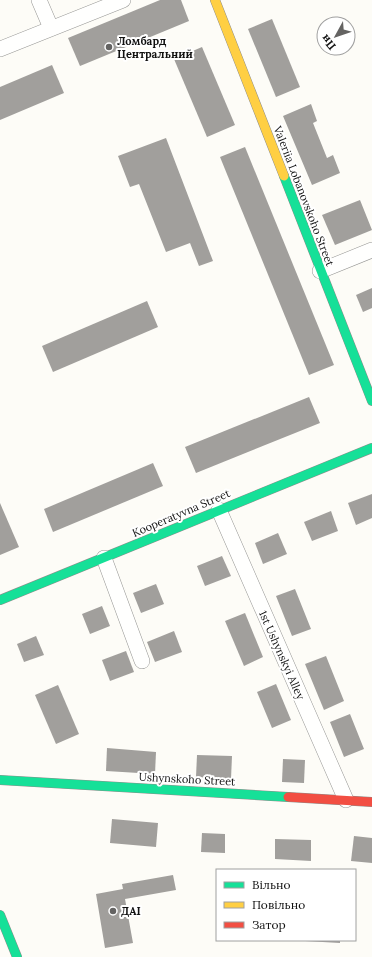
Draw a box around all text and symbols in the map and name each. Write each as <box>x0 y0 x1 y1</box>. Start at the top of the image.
north arrow <box>316 16 356 56</box>
text: Пн <box>318 32 339 53</box>
place label: Ломбард Центральний <box>117 34 193 61</box>
marker: Ломбард Центральний <box>104 42 114 52</box>
street label: Valeriia Lobanovskoho Street <box>270 123 337 269</box>
street label: Kooperatyvna Street <box>130 486 233 540</box>
street label: 1st Ushynskyi Alley <box>256 608 308 702</box>
street label: Ushynskoho Street <box>138 769 236 789</box>
legend <box>216 869 356 941</box>
text: Вільно <box>252 877 291 892</box>
text: Повільно <box>252 897 305 912</box>
place label: ДАІ <box>121 904 141 918</box>
marker: ДАІ <box>108 906 118 916</box>
text: Затор <box>252 917 286 932</box>

